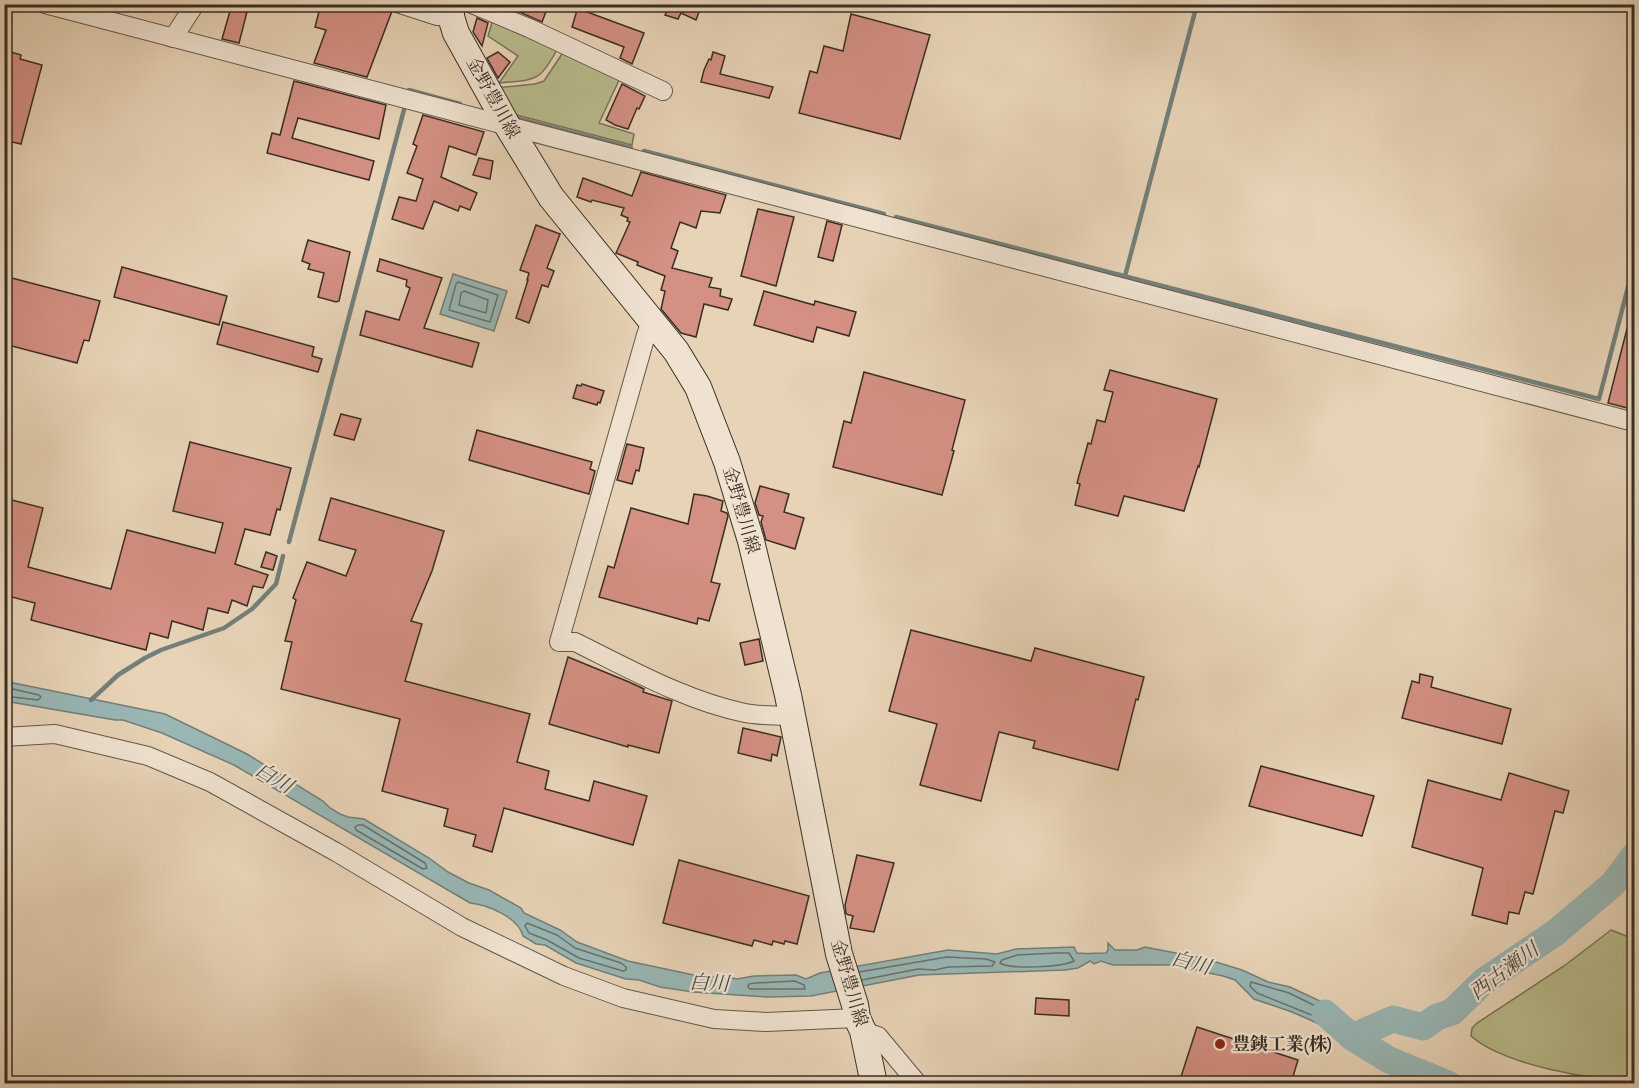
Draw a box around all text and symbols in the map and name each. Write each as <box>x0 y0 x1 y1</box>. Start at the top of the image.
street label: 金野豊川線 <box>461 53 525 143</box>
street label: 金野豊川線 <box>718 464 764 556</box>
water label: 白川 <box>250 757 299 800</box>
water label: 西古瀬川 <box>1465 936 1545 1005</box>
street label: 金野豊川線 <box>826 937 872 1029</box>
water label: 白川 <box>1168 946 1215 981</box>
water label: 白川 <box>688 969 732 997</box>
place label: 豊銕工業(株) <box>1232 1033 1332 1056</box>
marker: 豊銕工業(株) <box>1213 1037 1227 1051</box>

